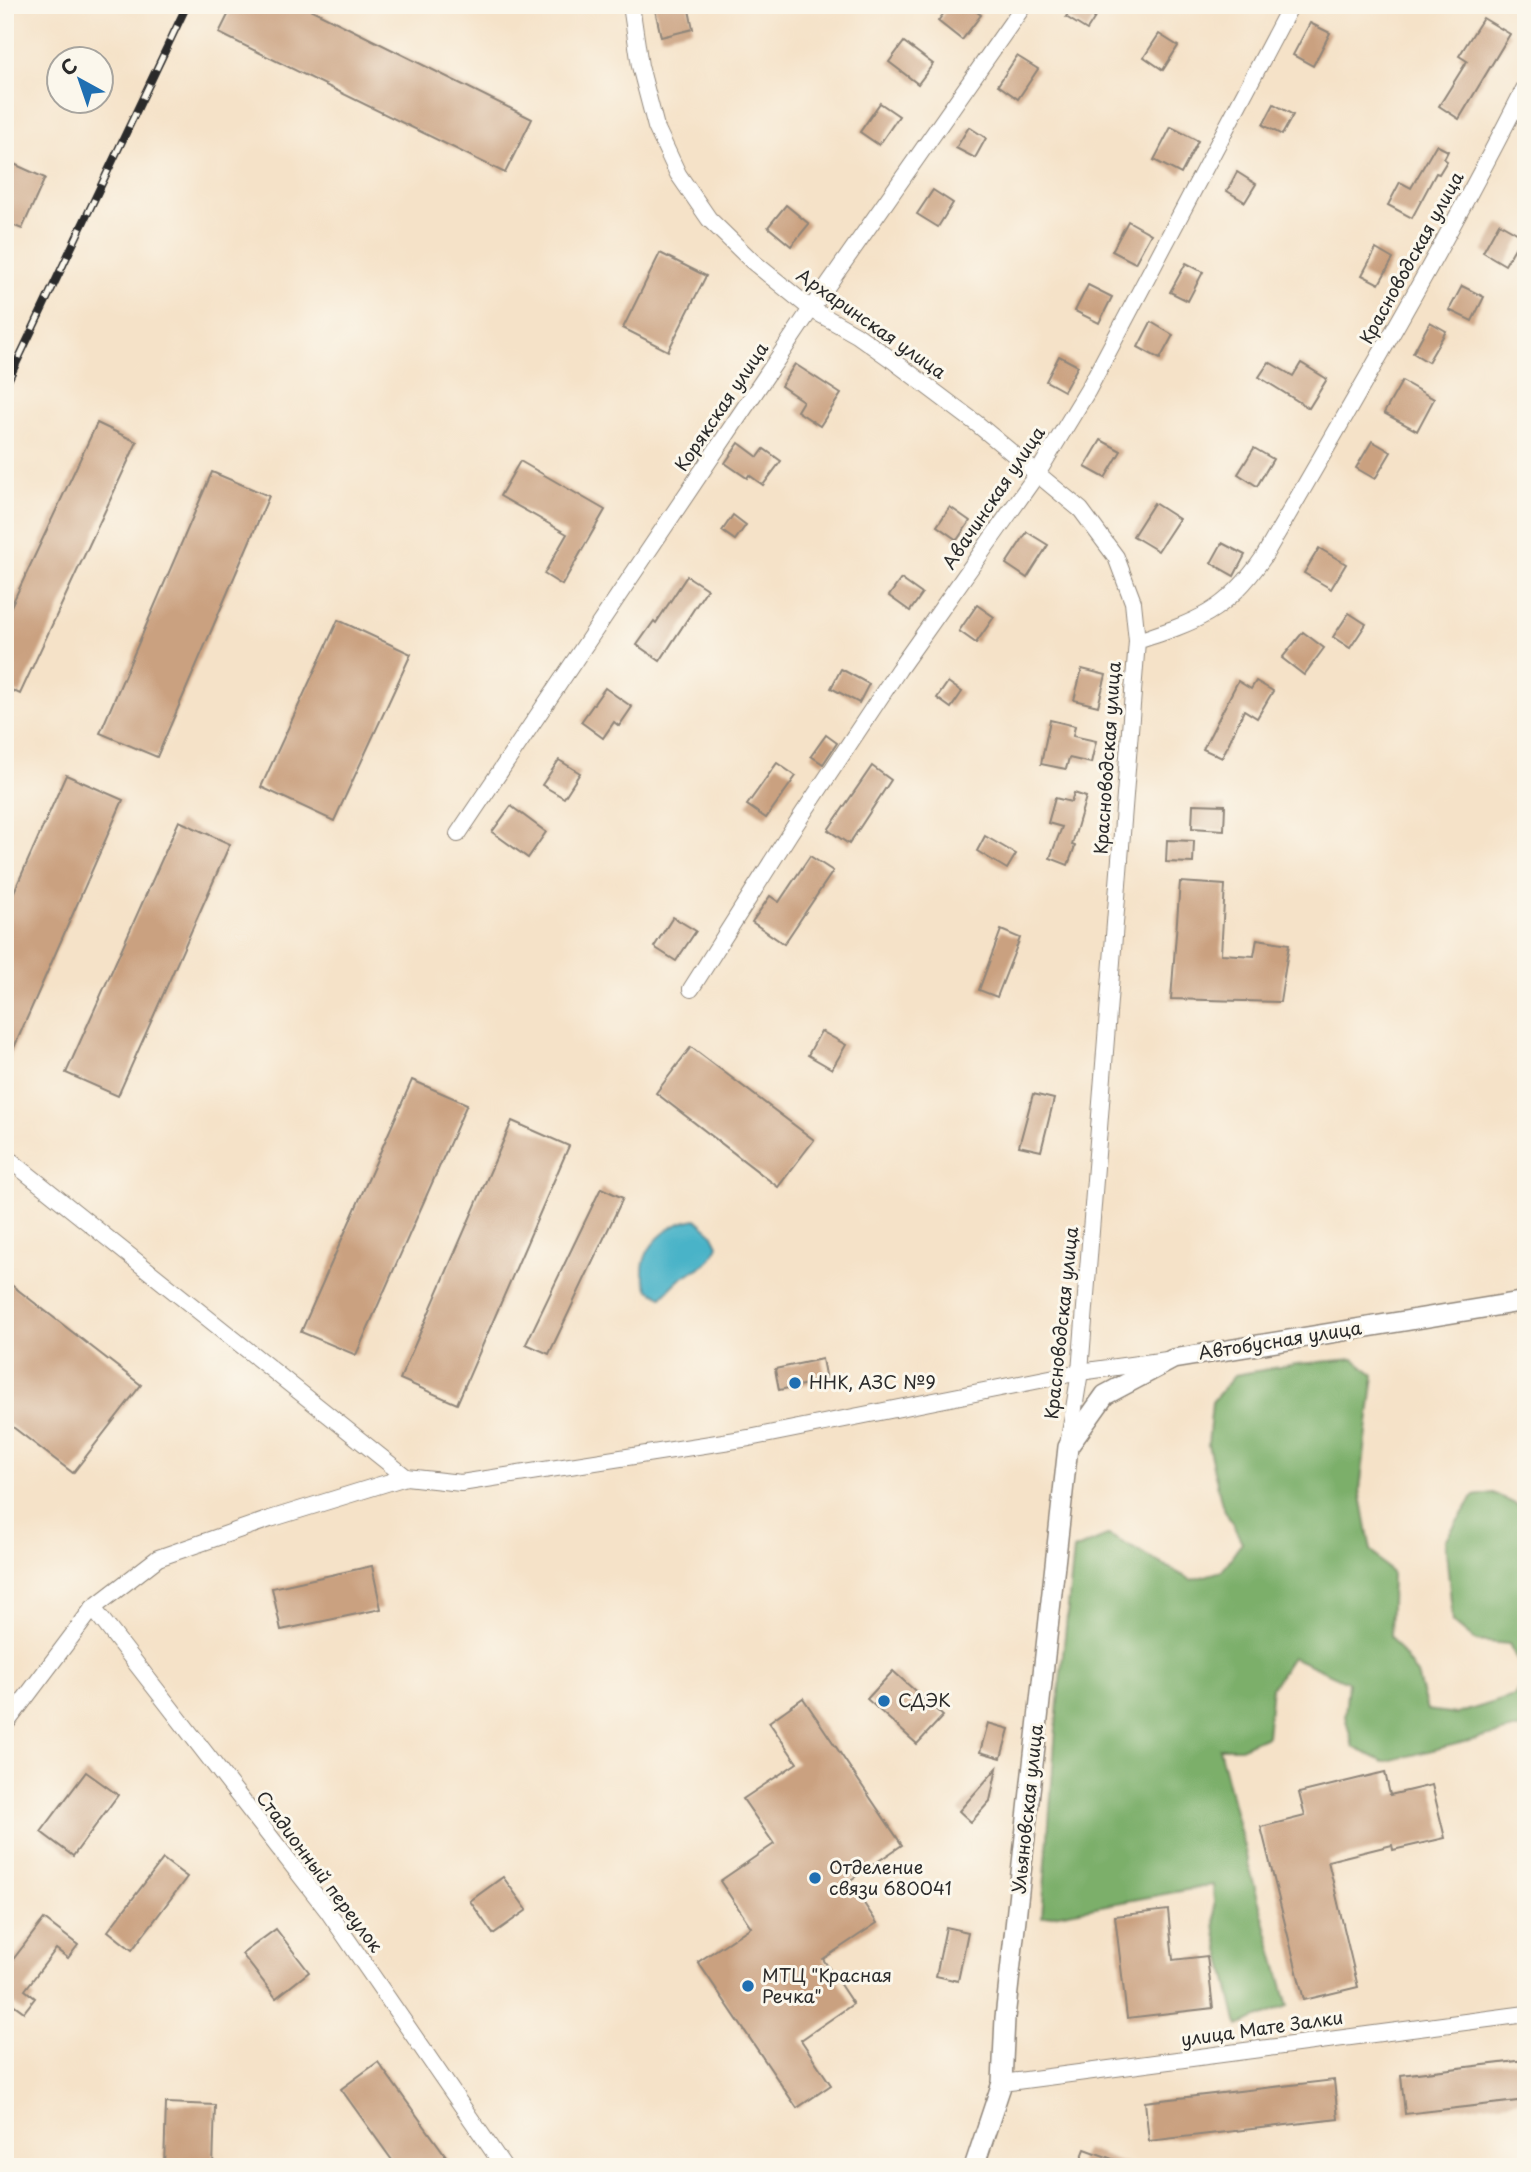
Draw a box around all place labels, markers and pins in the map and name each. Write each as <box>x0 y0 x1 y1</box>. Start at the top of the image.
place label: ННК, АЗС №9 <box>809 1368 936 1395</box>
marker: ННК, АЗС №9 <box>787 1375 803 1391</box>
place label: СДЭК <box>898 1686 951 1713</box>
marker: СДЭК <box>876 1693 892 1709</box>
place label: Отделение связи 680041 <box>829 1853 952 1901</box>
marker: Отделение связи 680041 <box>807 1870 823 1886</box>
place label: МТЦ "Красная Речка" <box>762 1961 892 2009</box>
marker: МТЦ "Красная Речка" <box>740 1978 756 1994</box>

